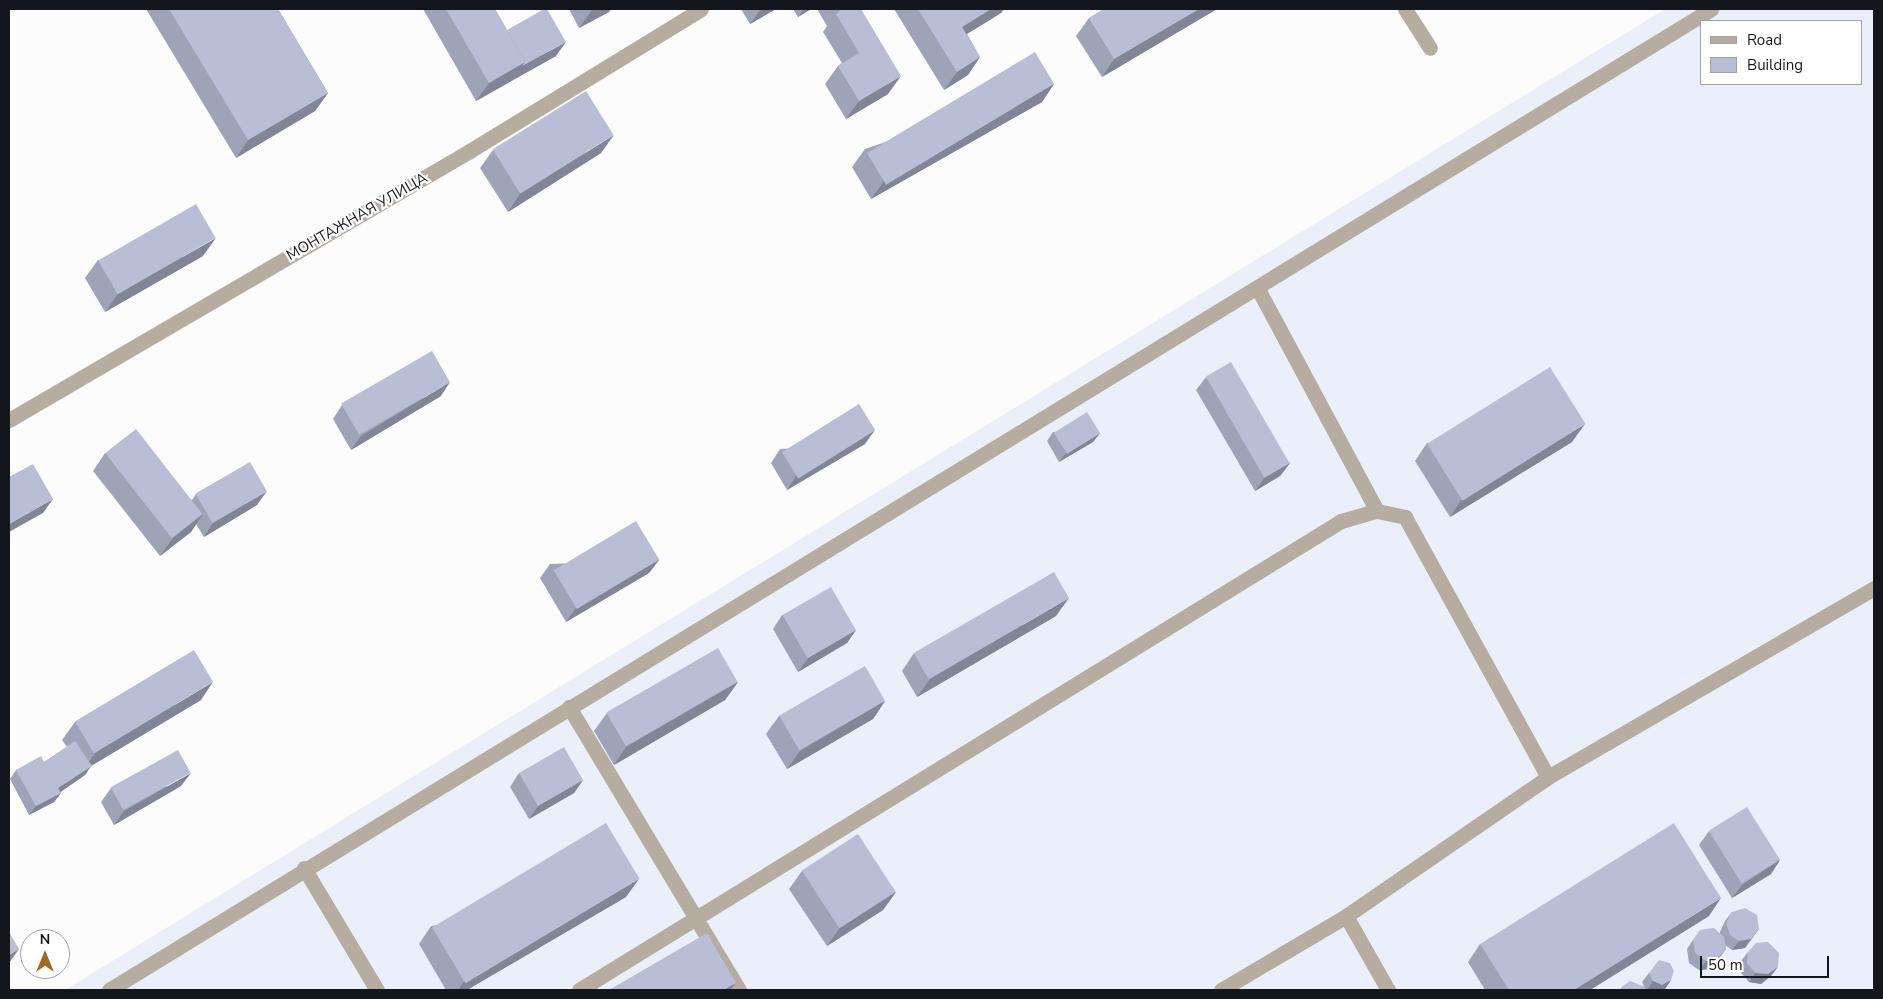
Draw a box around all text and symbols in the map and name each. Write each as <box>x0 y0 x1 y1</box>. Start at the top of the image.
legend <box>1700 20 1863 85</box>
text: Road <box>1747 30 1782 50</box>
text: Building <box>1747 55 1803 75</box>
street label: МОНТАЖНАЯ УЛИЦА <box>283 169 431 265</box>
north arrow <box>20 929 70 979</box>
text: N <box>40 930 50 949</box>
scale bar <box>1703 946 1832 978</box>
text: 50 m <box>1708 955 1743 975</box>

